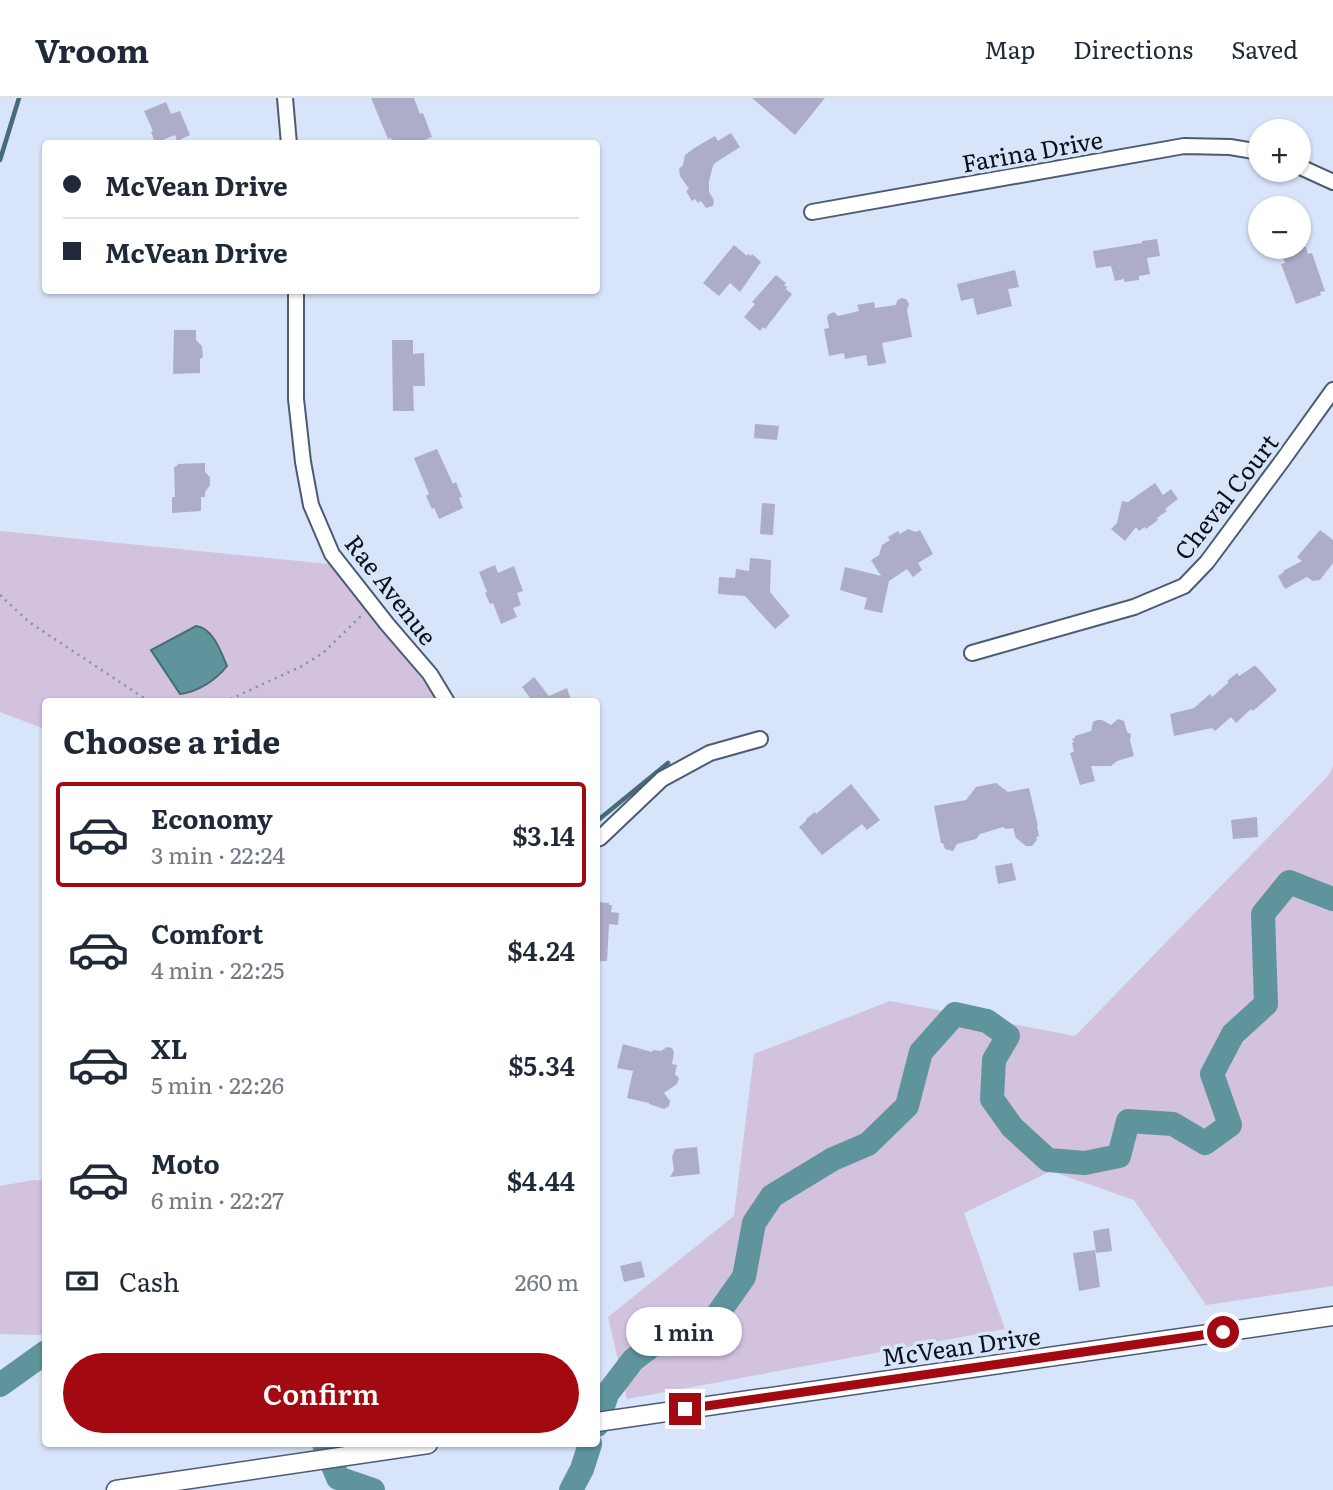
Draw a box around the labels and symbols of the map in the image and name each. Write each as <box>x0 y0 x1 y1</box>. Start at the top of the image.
street label: Farina Drive <box>959 120 1105 180</box>
street label: Cheval Court <box>1165 425 1285 566</box>
street label: Rae Avenue <box>338 526 446 652</box>
callout: 1 min <box>627 1308 743 1356</box>
route start <box>1207 1316 1239 1348</box>
street label: McVean Drive <box>879 1317 1043 1373</box>
route end <box>669 1393 701 1425</box>

